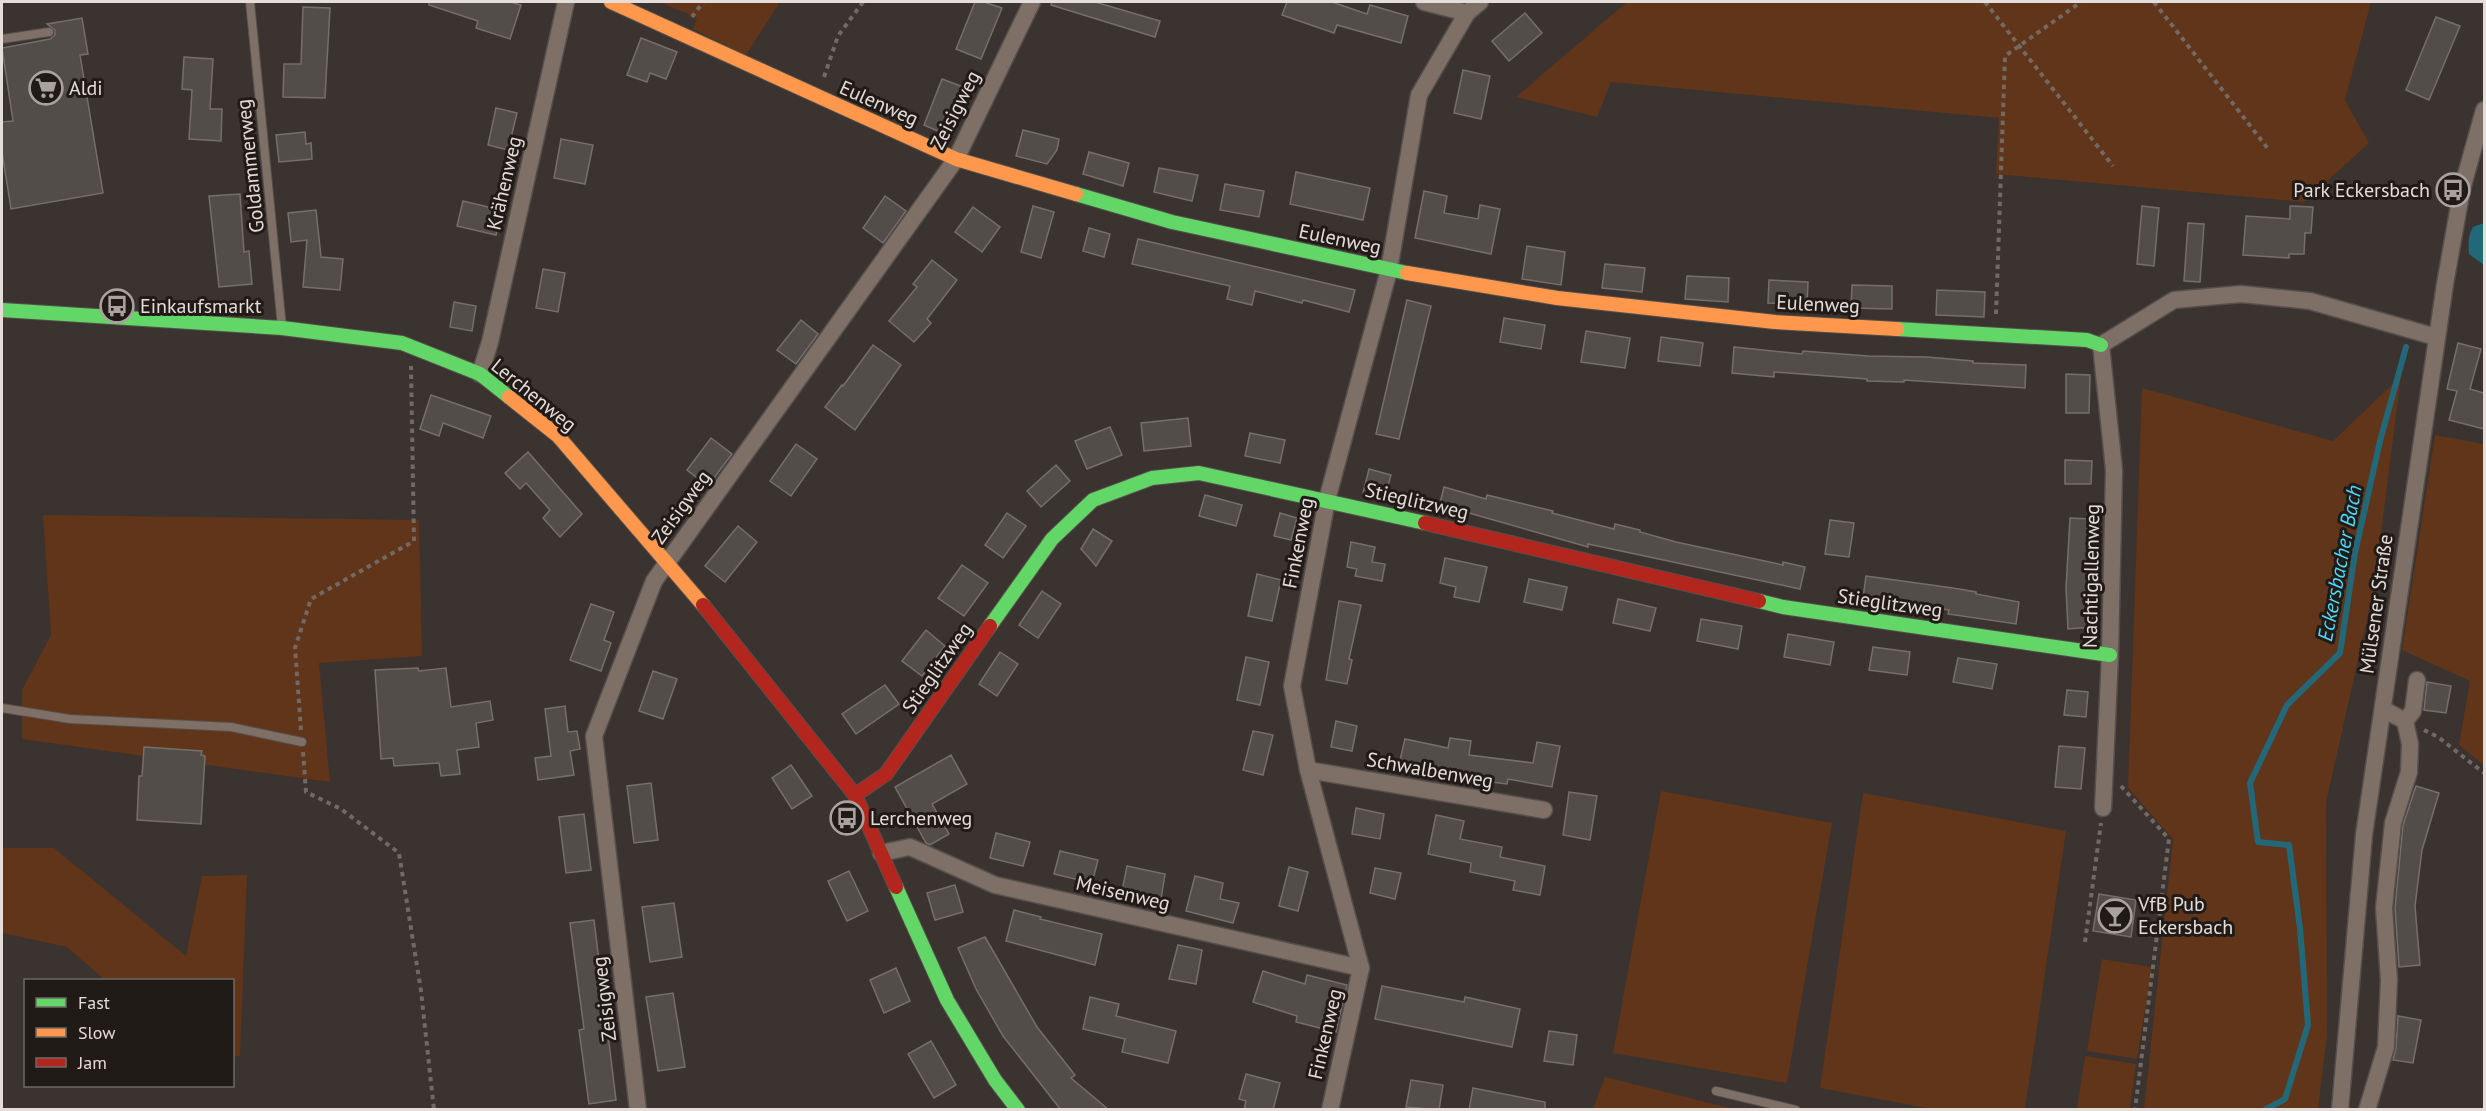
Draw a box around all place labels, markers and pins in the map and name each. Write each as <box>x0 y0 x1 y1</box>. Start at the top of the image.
supermarket icon: Aldi <box>28 70 64 106</box>
place label: Aldi <box>69 75 103 101</box>
bus stop icon: Park Eckersbach <box>2435 172 2471 208</box>
place label: Park Eckersbach <box>2293 177 2430 203</box>
bus stop icon: Einkaufsmarkt <box>99 288 135 324</box>
place label: Einkaufsmarkt <box>140 293 262 319</box>
bus stop icon: Lerchenweg <box>829 800 865 836</box>
place label: Lerchenweg <box>870 805 972 831</box>
place label: VfB Pub Eckersbach <box>2137 891 2233 940</box>
bar icon: VfB Pub Eckersbach <box>2097 898 2133 934</box>

